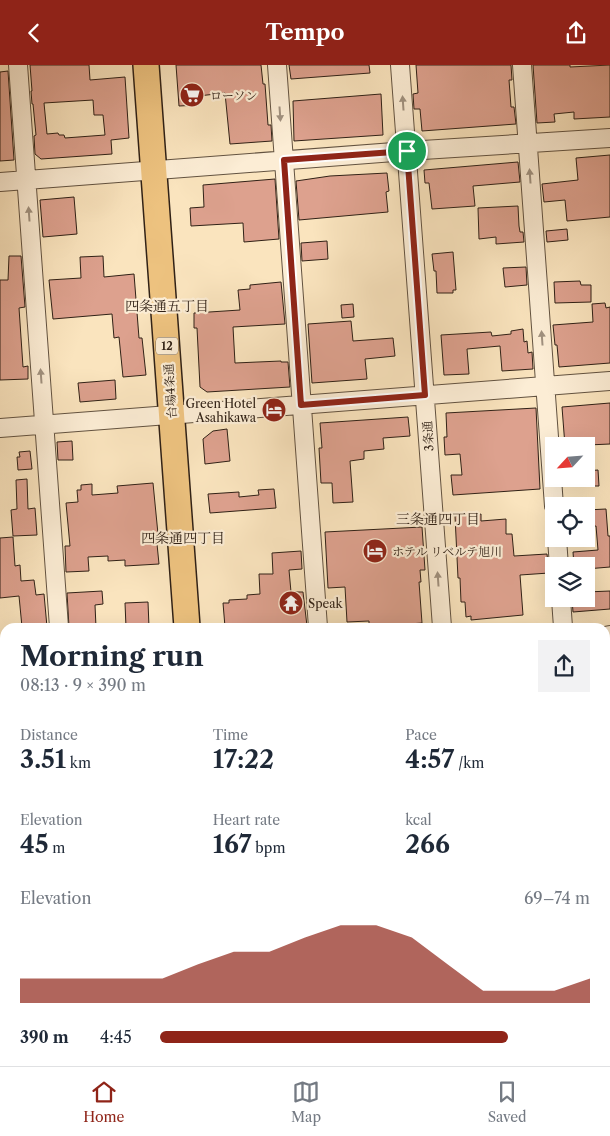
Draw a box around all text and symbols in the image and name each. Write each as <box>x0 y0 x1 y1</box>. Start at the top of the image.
icon: back <box>20 19 48 47</box>
text: Tempo <box>266 19 344 46</box>
icon: share <box>562 19 590 47</box>
supermarket icon: ローソン <box>179 82 205 108</box>
place label: ローソン <box>210 88 258 103</box>
one-way arrow <box>399 94 407 110</box>
one-way arrow <box>276 106 284 122</box>
pin <box>386 130 428 172</box>
icon: arrive <box>393 137 421 165</box>
one-way arrow <box>525 167 533 183</box>
one-way arrow <box>24 205 32 221</box>
district label: 四条通五丁目 <box>125 297 209 315</box>
one-way arrow <box>537 329 545 345</box>
road number: 12 <box>156 337 178 355</box>
street label: 台場4条通 <box>161 363 179 419</box>
one-way arrow <box>37 367 45 383</box>
place label: Green Hotel Asahikawa <box>185 396 257 425</box>
hotel icon: Green Hotel Asahikawa <box>261 397 287 423</box>
street label: 3条通 <box>419 420 437 452</box>
north arrow <box>545 437 595 487</box>
map controls <box>545 437 595 607</box>
button: locate <box>545 497 595 547</box>
district label: 三条通四丁目 <box>396 510 480 528</box>
district label: 四条通四丁目 <box>141 529 225 547</box>
hotel icon: ホテル リベルテ旭川 <box>362 538 388 564</box>
place label: ホテル リベルテ旭川 <box>392 544 502 559</box>
button: layers <box>545 557 595 607</box>
one-way arrow <box>434 571 442 587</box>
temple icon: Speak <box>278 590 304 616</box>
place label: Speak <box>308 596 344 611</box>
text: Morning run <box>20 639 204 673</box>
button: share <box>538 640 590 692</box>
text: 08:13 · 9 × 390 m <box>20 675 146 695</box>
text: Distance <box>20 726 78 744</box>
text: Time <box>213 726 248 744</box>
text: Pace <box>405 726 437 744</box>
text: 3.51 <box>20 744 66 775</box>
text: 17:22 <box>213 744 274 775</box>
text: 4:57 <box>405 744 454 775</box>
text: km <box>66 754 91 772</box>
text: /km <box>454 754 484 772</box>
text: Elevation <box>20 811 83 829</box>
text: Heart rate <box>213 811 280 829</box>
text: kcal <box>405 811 432 829</box>
text: 45 <box>20 829 49 860</box>
text: 167 <box>213 829 252 860</box>
text: 266 <box>405 829 450 860</box>
text: m <box>49 839 65 857</box>
text: bpm <box>252 839 285 857</box>
text: Elevation <box>20 888 91 908</box>
text: 69–74 m <box>524 888 590 908</box>
text: 390 m <box>20 1027 69 1047</box>
text: 4:45 <box>100 1027 132 1047</box>
tab: Home <box>83 1078 124 1126</box>
tab: Map <box>291 1078 321 1126</box>
tab: Saved <box>488 1078 527 1126</box>

